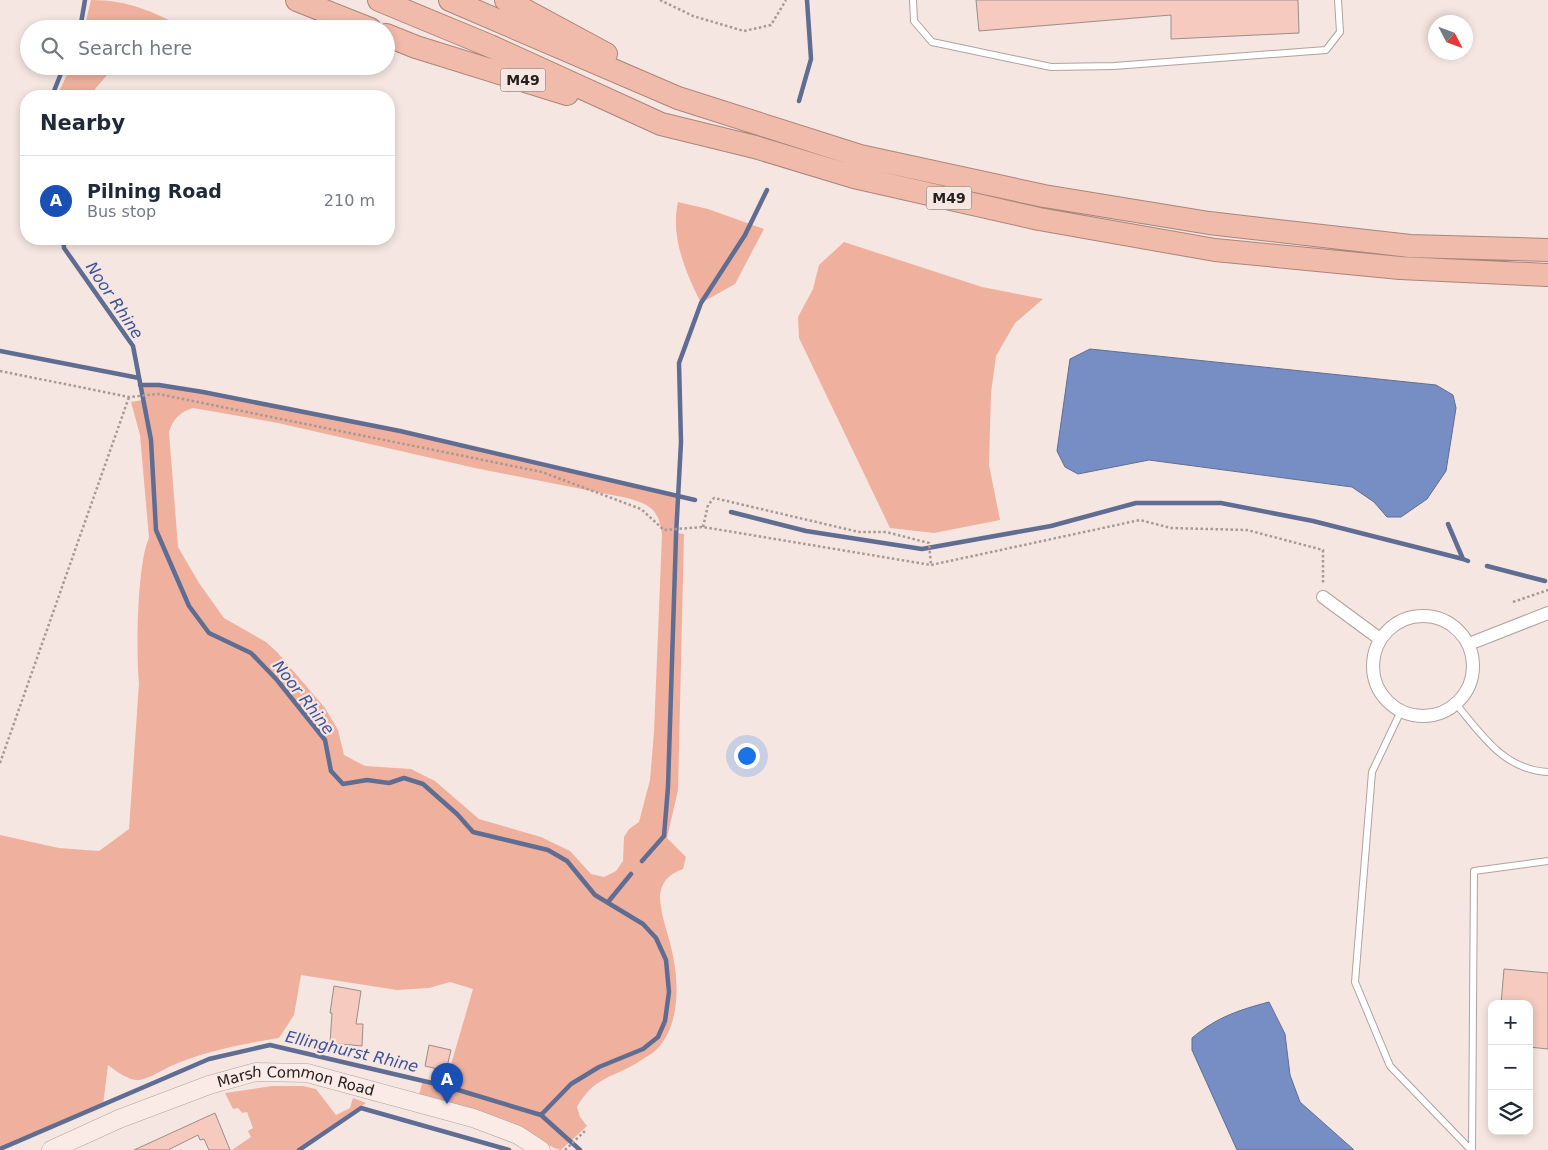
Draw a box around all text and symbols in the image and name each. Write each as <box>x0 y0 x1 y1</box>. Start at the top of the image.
north arrow <box>1428 15 1473 60</box>
search box <box>20 20 395 75</box>
icon: search <box>38 34 66 62</box>
text: Search here <box>78 37 192 59</box>
road number: M49 <box>500 68 546 92</box>
text: Nearby <box>40 111 125 135</box>
text: Pilning Road <box>87 180 222 202</box>
road number: M49 <box>926 187 972 210</box>
text: A <box>50 191 62 210</box>
text: 210 m <box>324 191 375 210</box>
text: Bus stop <box>87 202 156 221</box>
water label: Noor Rhine <box>82 258 147 343</box>
water label: Noor Rhine <box>269 656 339 738</box>
your location <box>734 743 760 769</box>
map controls <box>1488 1000 1533 1135</box>
button: + <box>1488 1000 1533 1045</box>
water label: Ellinghurst Rhine <box>284 1027 420 1076</box>
button: − <box>1488 1045 1533 1090</box>
street label: Marsh Common Road <box>215 1063 376 1100</box>
pin: A <box>431 1063 463 1104</box>
button: layers <box>1488 1090 1533 1135</box>

